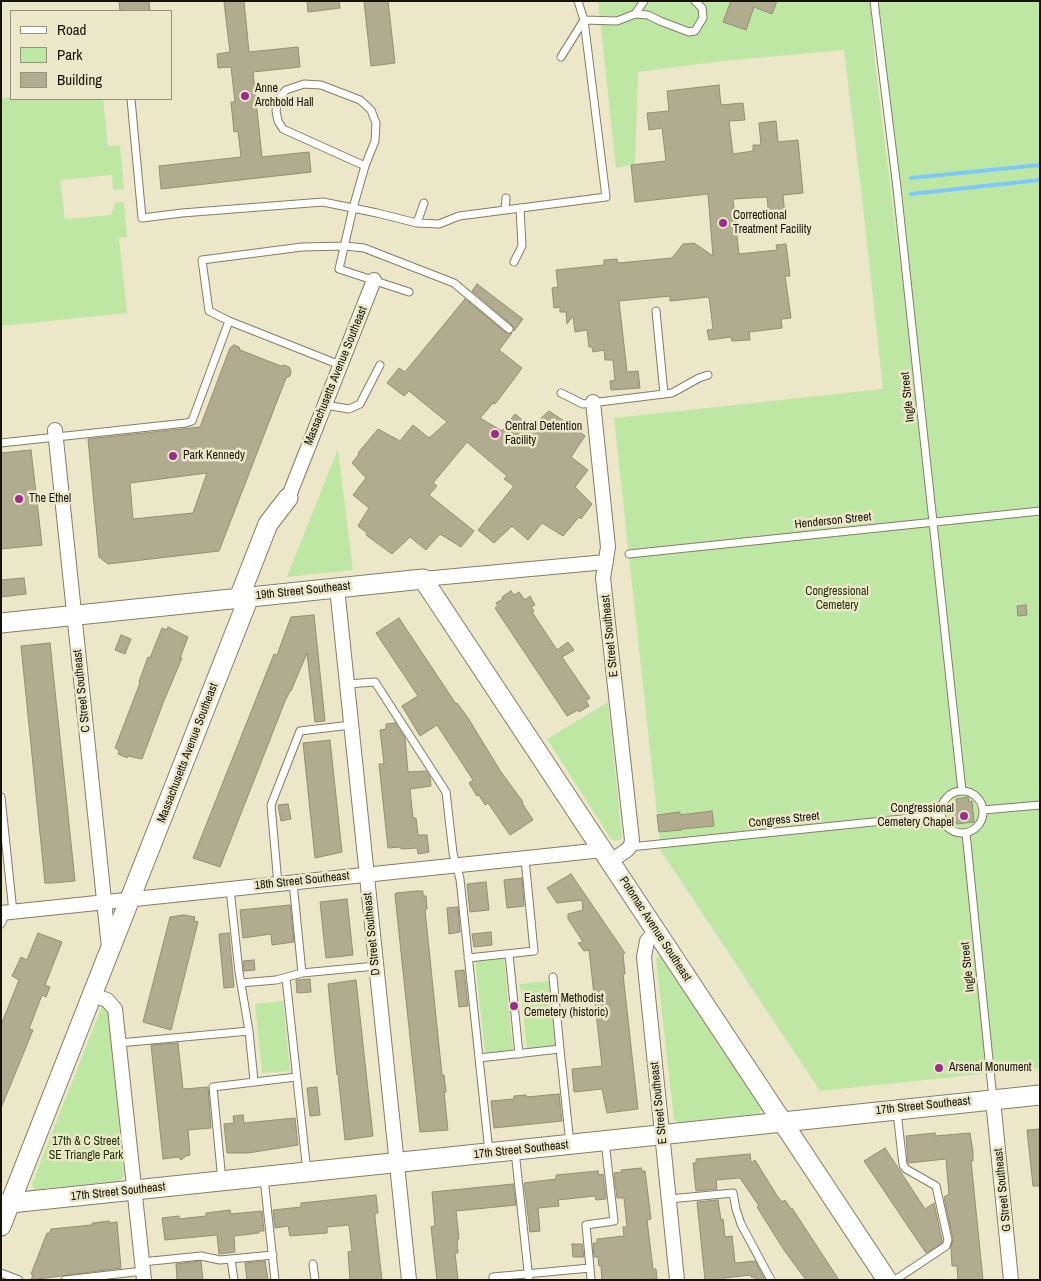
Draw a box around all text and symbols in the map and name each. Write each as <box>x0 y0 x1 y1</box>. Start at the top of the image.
legend <box>10 10 172 100</box>
text: Road <box>57 19 86 40</box>
text: Park <box>57 44 82 65</box>
text: Building <box>57 69 102 90</box>
place label: Anne Archbold Hall <box>255 82 314 110</box>
marker: Anne Archbold Hall <box>239 90 251 102</box>
place label: Correctional Treatment Facility <box>733 209 811 237</box>
marker: Correctional Treatment Facility <box>717 217 729 229</box>
street label: Massachusetts Avenue Southeast <box>301 304 371 448</box>
street label: Ingle Street <box>898 371 918 423</box>
place label: Central Detention Facility <box>505 420 582 448</box>
marker: Central Detention Facility <box>489 428 501 440</box>
place label: Park Kennedy <box>183 449 245 463</box>
marker: Park Kennedy <box>167 450 179 462</box>
place label: The Ethel <box>29 492 71 506</box>
marker: The Ethel <box>13 493 25 505</box>
street label: Henderson Street <box>794 510 872 532</box>
street label: 19th Street Southeast <box>255 579 351 603</box>
park label: Congressional Cemetery <box>805 585 869 613</box>
street label: E Street Southeast <box>599 594 621 678</box>
street label: C Street Southeast <box>70 649 94 733</box>
street label: Massachusetts Avenue Southeast <box>155 681 221 825</box>
place label: Congressional Cemetery Chapel <box>877 802 954 830</box>
street label: Congress Street <box>748 809 820 831</box>
marker: Congressional Cemetery Chapel <box>958 810 970 822</box>
street label: 18th Street Southeast <box>254 869 350 893</box>
street label: Potomac Avenue Southeast <box>616 874 694 984</box>
street label: D Street Southeast <box>360 892 384 976</box>
street label: Ingle Street <box>958 941 978 993</box>
place label: Eastern Methodist Cemetery (historic) <box>524 992 608 1020</box>
marker: Eastern Methodist Cemetery (historic) <box>508 1000 520 1012</box>
street label: E Street Southeast <box>648 1061 670 1145</box>
place label: Arsenal Monument <box>949 1061 1032 1075</box>
marker: Arsenal Monument <box>933 1062 945 1074</box>
street label: 17th Street Southeast <box>875 1094 971 1118</box>
park label: 17th & C Street SE Triangle Park <box>49 1135 123 1163</box>
street label: 17th Street Southeast <box>473 1138 569 1162</box>
street label: G Street Southeast <box>991 1148 1015 1232</box>
street label: 17th Street Southeast <box>70 1180 166 1204</box>

